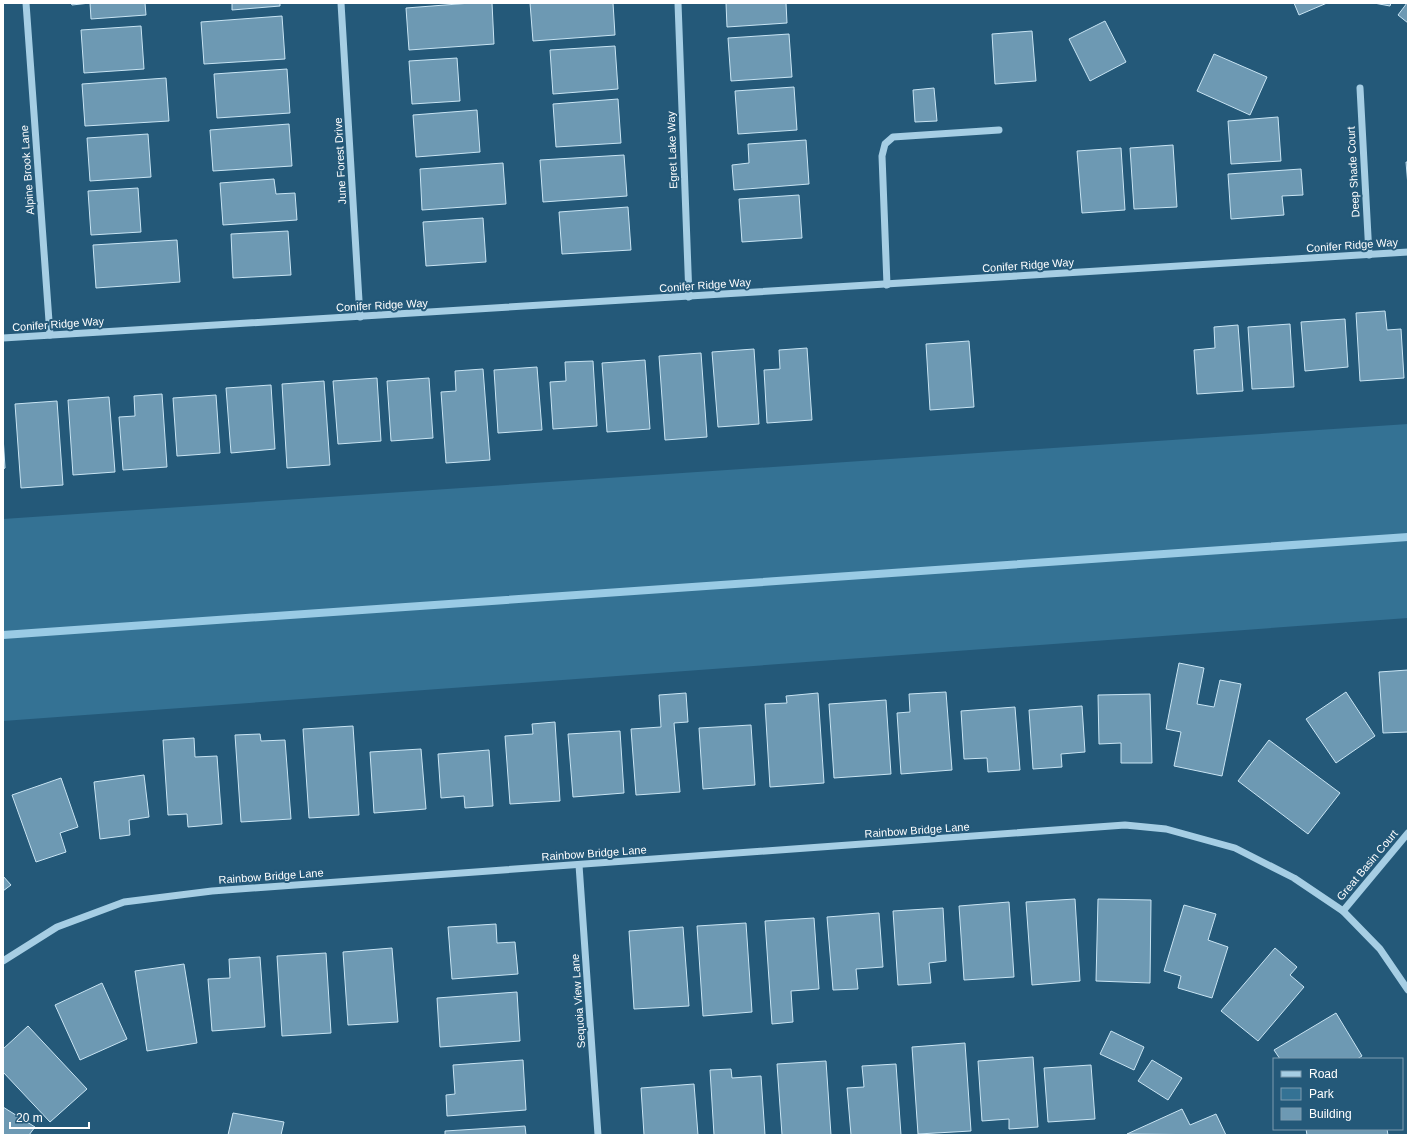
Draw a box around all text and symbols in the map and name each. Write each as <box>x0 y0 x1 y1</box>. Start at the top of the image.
street label: Egret Lake Way <box>665 110 679 189</box>
street label: June Forest Drive <box>332 117 348 205</box>
street label: Alpine Brook Lane <box>18 125 36 215</box>
street label: Deep Shade Court <box>1345 126 1361 218</box>
street label: Conifer Ridge Way <box>1306 236 1399 254</box>
street label: Conifer Ridge Way <box>982 256 1075 274</box>
street label: Conifer Ridge Way <box>659 276 752 294</box>
street label: Conifer Ridge Way <box>336 297 429 313</box>
street label: Conifer Ridge Way <box>12 315 105 333</box>
street label: Rainbow Bridge Lane <box>864 820 970 840</box>
street label: Great Basin Court <box>1334 827 1400 903</box>
street label: Rainbow Bridge Lane <box>541 843 647 863</box>
street label: Rainbow Bridge Lane <box>218 866 324 886</box>
street label: Sequoia View Lane <box>569 953 587 1049</box>
legend <box>1273 1058 1403 1130</box>
text: Road <box>1309 1067 1338 1081</box>
text: Park <box>1309 1087 1335 1101</box>
scale bar <box>10 1104 89 1130</box>
text: Building <box>1309 1107 1352 1121</box>
text: 20 m <box>16 1111 43 1125</box>

